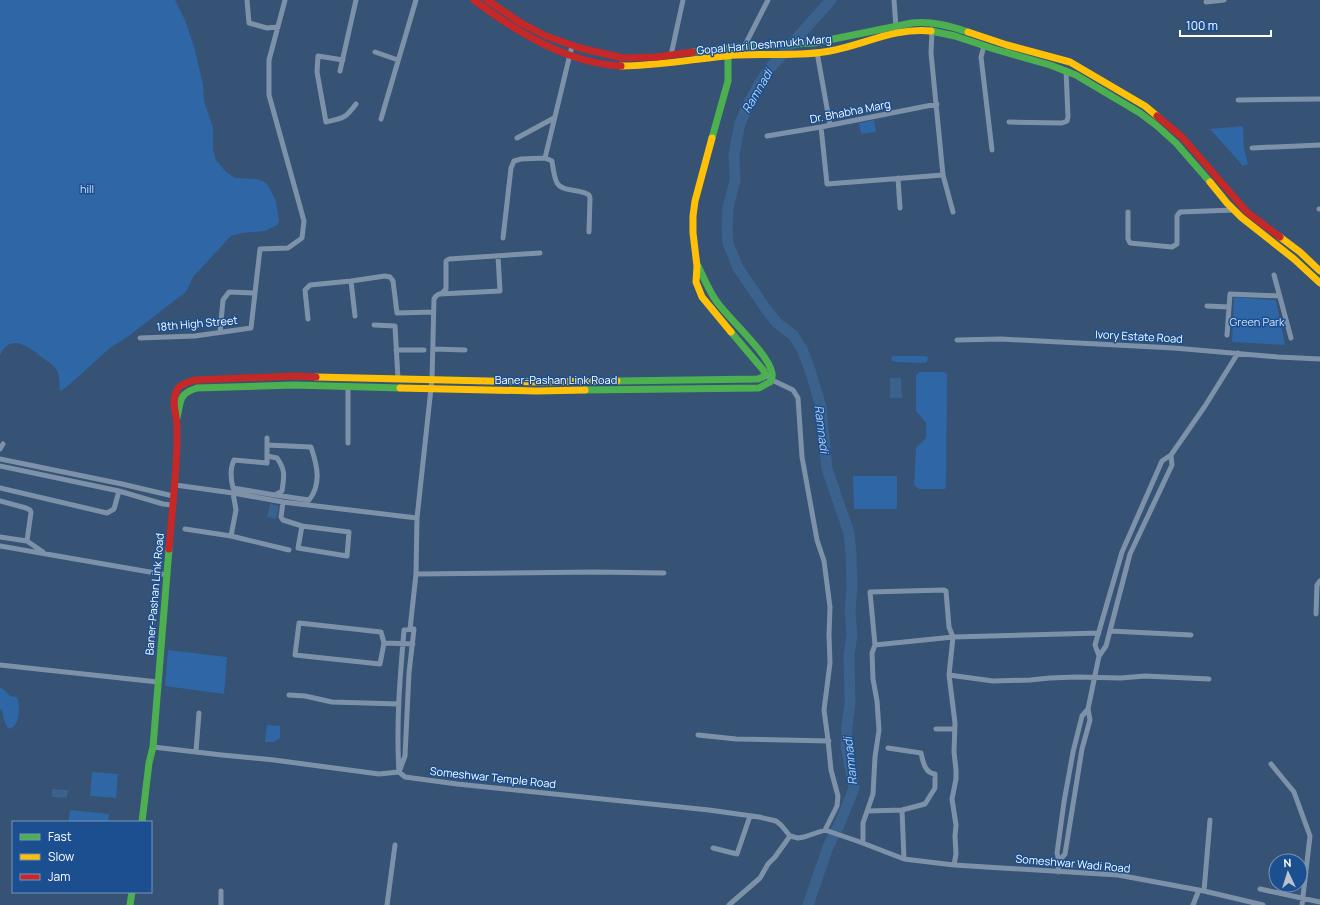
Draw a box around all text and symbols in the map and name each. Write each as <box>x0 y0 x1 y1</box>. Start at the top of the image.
scale bar <box>1180 12 1271 38</box>
text: 100 m <box>1186 17 1218 34</box>
street label: Gopal Hari Deshmukh Marg <box>696 31 832 57</box>
water label: Ramnadi <box>738 64 777 116</box>
street label: Dr. Bhabha Marg <box>808 96 892 126</box>
park label: hill <box>80 181 94 196</box>
street label: 18th High Street <box>156 312 238 334</box>
park label: Green Park <box>1230 314 1285 329</box>
street label: Ivory Estate Road <box>1095 326 1183 346</box>
street label: Baner-Pashan Link Road <box>495 372 617 387</box>
water label: Ramnadi <box>811 404 834 456</box>
street label: Baner-Pashan Link Road <box>141 532 167 656</box>
water label: Ramnadi <box>839 734 861 786</box>
street label: Someshwar Temple Road <box>429 763 557 791</box>
legend <box>12 821 152 893</box>
text: Fast <box>48 828 72 845</box>
text: Slow <box>48 848 74 865</box>
street label: Someshwar Wadi Road <box>1015 851 1131 875</box>
north arrow <box>1268 853 1308 893</box>
text: N <box>1283 855 1292 870</box>
text: Jam <box>48 868 70 885</box>

